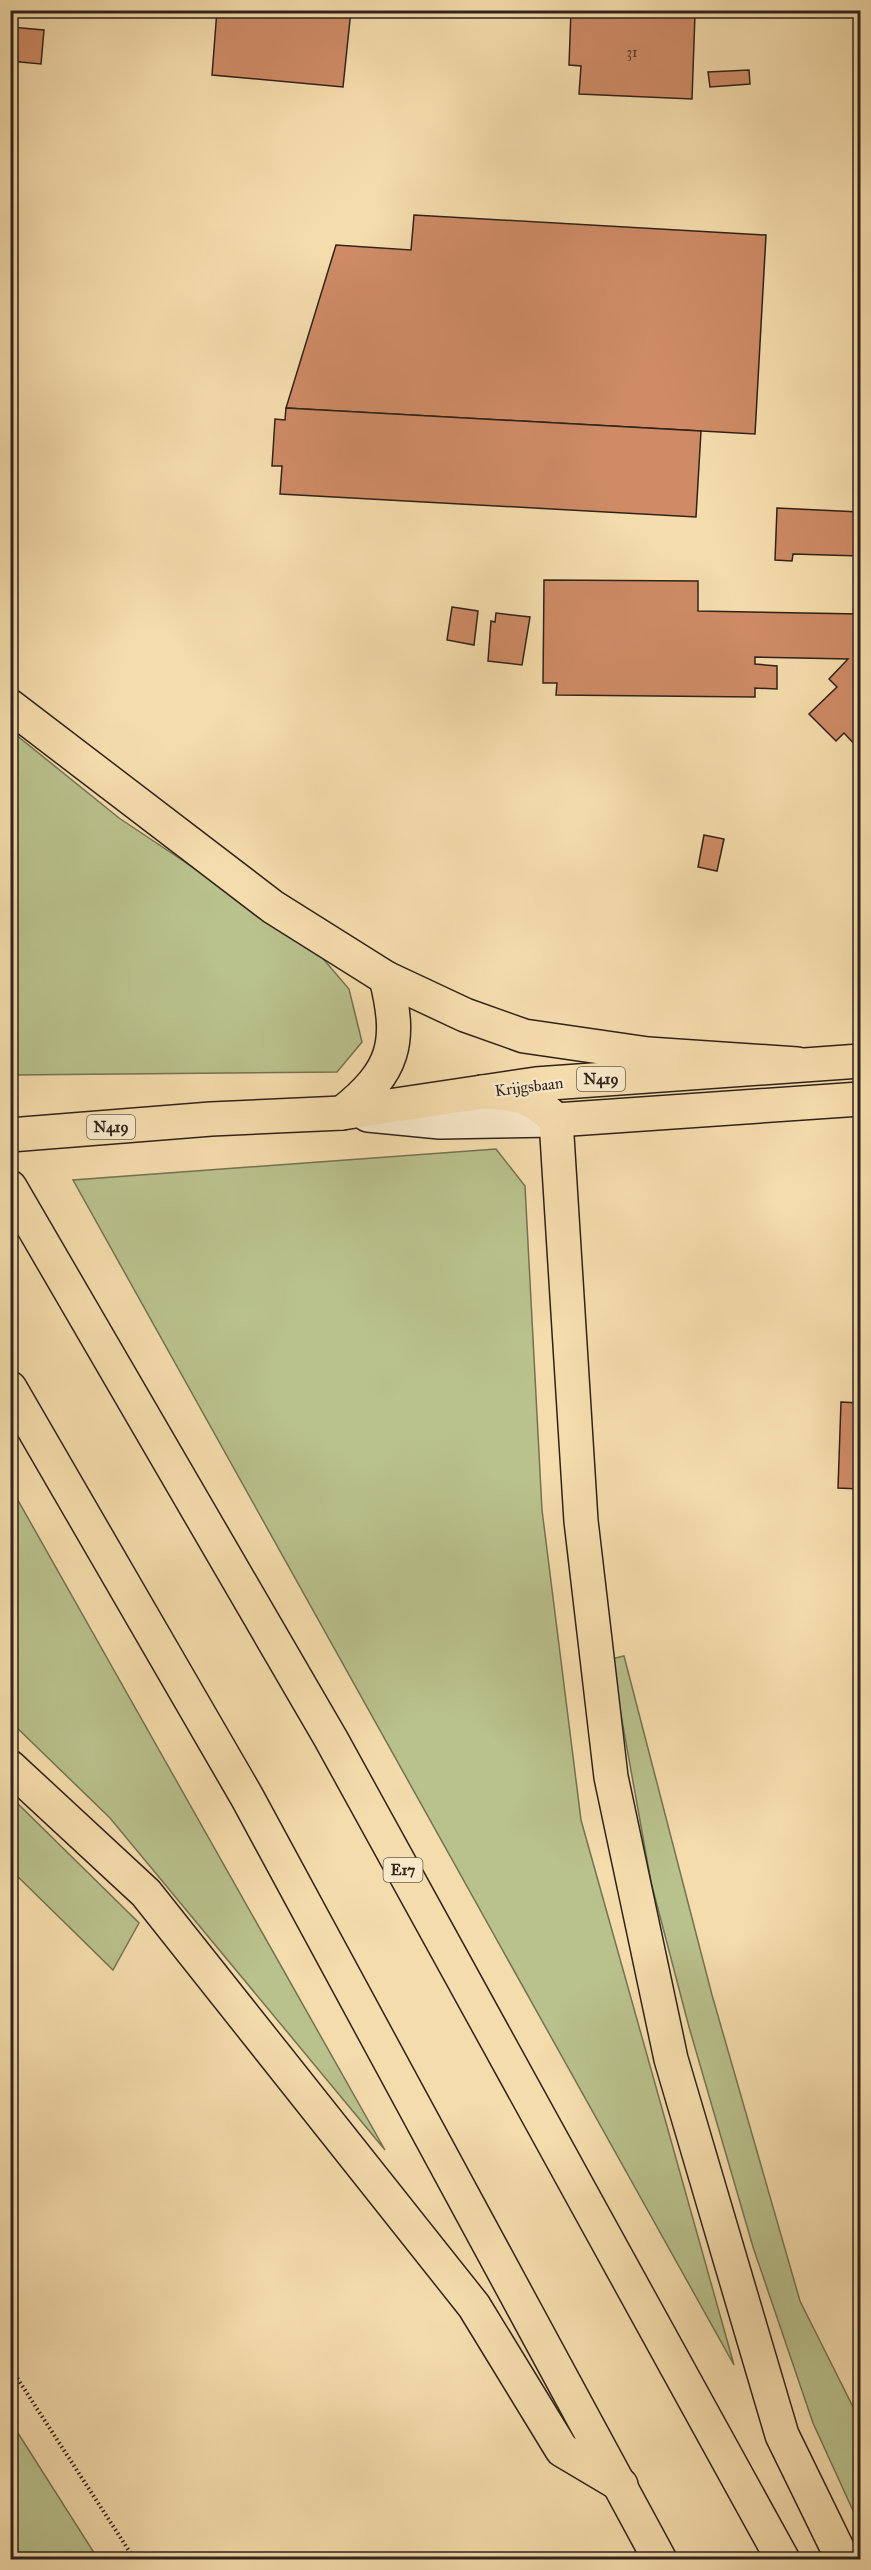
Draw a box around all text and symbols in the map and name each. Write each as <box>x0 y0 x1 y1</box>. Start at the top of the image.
house number: 31 <box>626 44 638 61</box>
road number: N419 <box>577 1067 625 1091</box>
street label: Krijgsbaan <box>494 1073 565 1101</box>
road number: N419 <box>87 1115 135 1139</box>
road number: E17 <box>384 1858 422 1882</box>

